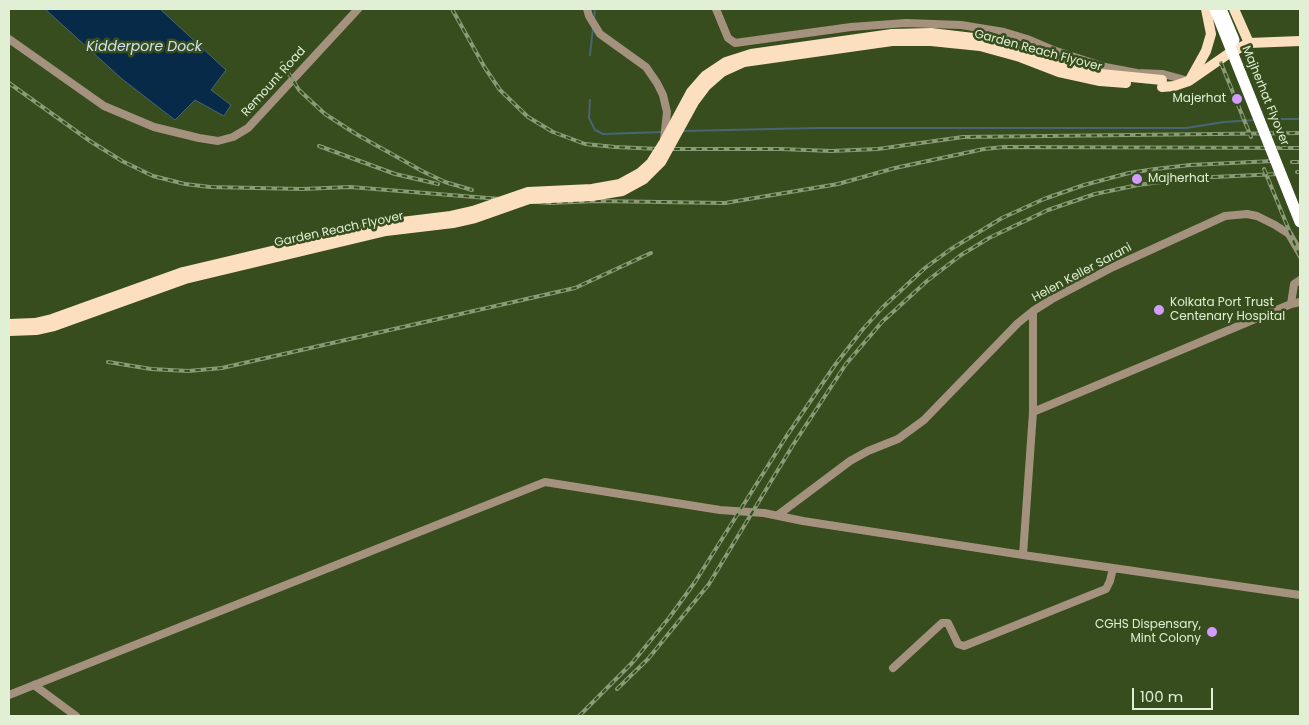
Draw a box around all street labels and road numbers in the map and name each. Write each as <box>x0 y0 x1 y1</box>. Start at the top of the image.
street label: Garden Reach Flyover <box>973 27 1103 75</box>
street label: Remount Road <box>239 44 309 120</box>
street label: Majherhat Flyover <box>1238 44 1292 148</box>
street label: Garden Reach Flyover <box>273 209 405 251</box>
street label: Helen Keller Sarani <box>1030 241 1134 305</box>

